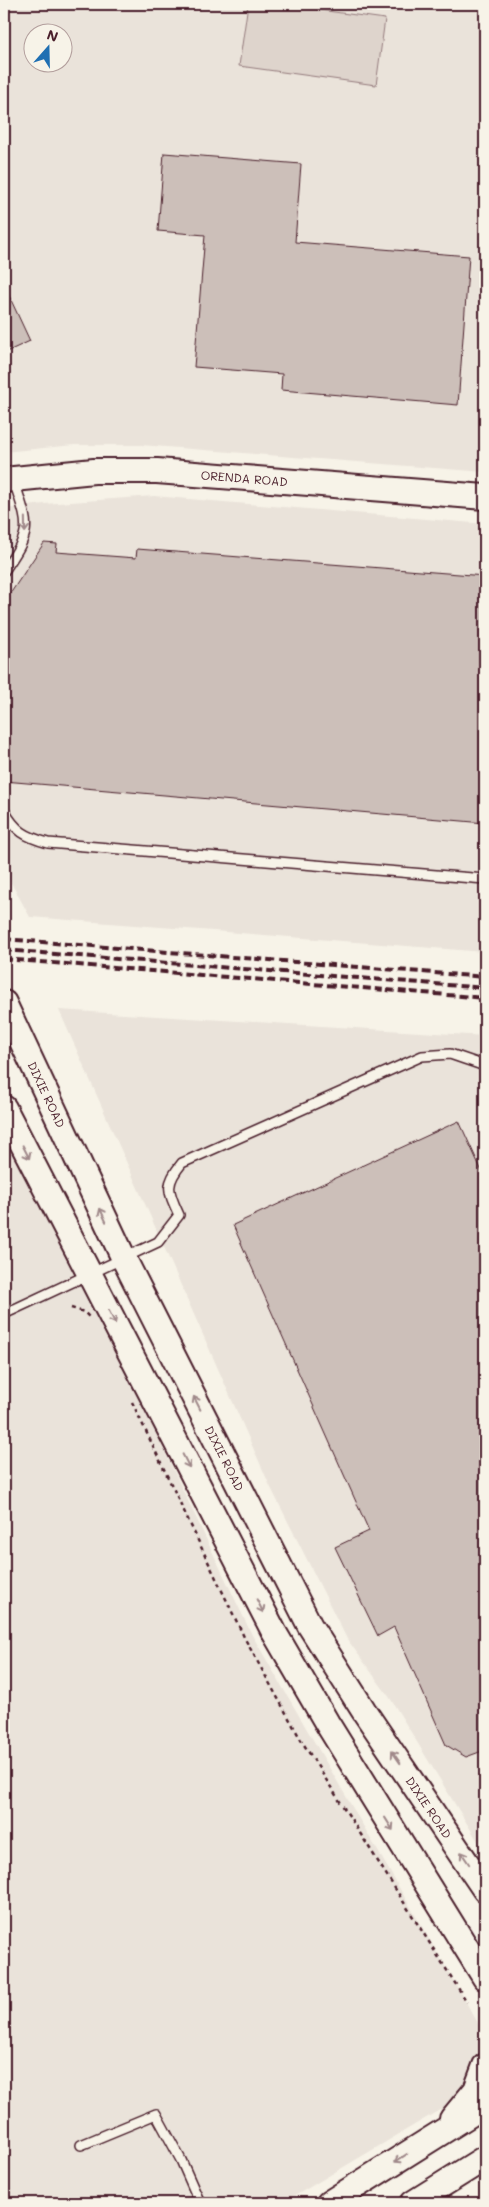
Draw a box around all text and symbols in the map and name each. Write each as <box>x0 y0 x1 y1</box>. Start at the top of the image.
north arrow <box>22 22 72 72</box>
text: N <box>44 25 61 46</box>
street label: ORENDA ROAD <box>200 466 288 489</box>
one-way arrow <box>20 516 30 533</box>
street label: DIXIE ROAD <box>25 1059 69 1130</box>
one-way arrow <box>22 1144 31 1159</box>
one-way arrow <box>98 1208 107 1223</box>
one-way arrow <box>108 1309 117 1324</box>
one-way arrow <box>191 1395 201 1410</box>
street label: DIXIE ROAD <box>202 1423 248 1494</box>
one-way arrow <box>181 1454 191 1469</box>
one-way arrow <box>256 1598 265 1613</box>
one-way arrow <box>391 1750 401 1764</box>
street label: DIXIE ROAD <box>402 1773 456 1841</box>
one-way arrow <box>385 1816 395 1830</box>
one-way arrow <box>459 1851 469 1865</box>
one-way arrow <box>394 2153 408 2163</box>

